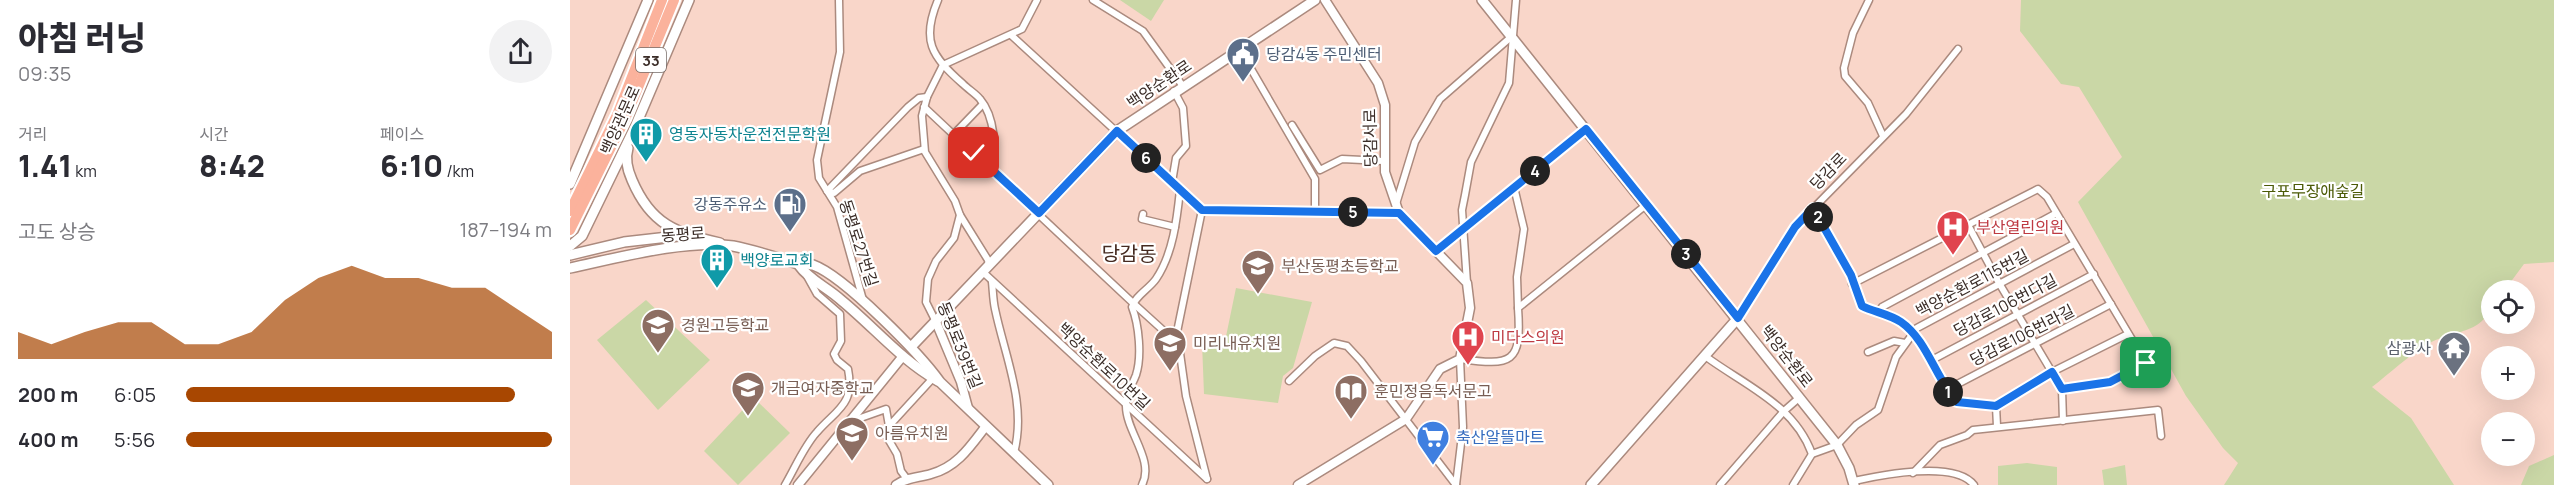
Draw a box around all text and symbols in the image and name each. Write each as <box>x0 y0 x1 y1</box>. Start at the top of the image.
text: 아침 러닝 <box>18 15 146 60</box>
button: share <box>489 20 552 83</box>
public building icon: 당감4동 주민센터 <box>1225 36 1261 83</box>
place label: 당감4동 주민센터 <box>1266 43 1382 65</box>
road number: 33 <box>636 48 666 72</box>
street label: 백양순환로 <box>1122 54 1196 114</box>
text: 09:35 <box>18 60 71 87</box>
street label: 백양관문로 <box>595 82 645 158</box>
street label: 당감서로 <box>1358 108 1382 168</box>
building icon: 영동자동차운전전문학원 <box>628 116 664 163</box>
text: 거리 <box>18 123 47 145</box>
text: 시간 <box>199 123 228 145</box>
text: 페이스 <box>380 123 424 145</box>
place label: 영동자동차운전전문학원 <box>669 123 831 145</box>
pin <box>948 127 999 178</box>
icon: check <box>957 136 990 169</box>
pin: 6 <box>1131 143 1161 173</box>
text: 1.41 <box>18 145 72 186</box>
text: 8:42 <box>199 145 265 186</box>
text: 6:10 <box>380 145 443 186</box>
text: 6 <box>1141 147 1151 169</box>
street label: 당감로 <box>1805 147 1851 195</box>
pin: 4 <box>1520 156 1550 186</box>
text: km <box>72 160 97 182</box>
text: /km <box>443 160 474 182</box>
text: 4 <box>1530 160 1540 182</box>
park label: 구포무장애숲길 <box>2261 180 2365 202</box>
fuel station icon: 강동주유소 <box>772 186 808 233</box>
place label: 강동주유소 <box>693 193 767 215</box>
street label: 동평로27번길 <box>835 196 883 290</box>
pin: 5 <box>1338 197 1368 227</box>
text: 5 <box>1348 201 1358 223</box>
pin: 2 <box>1803 202 1833 232</box>
text: 2 <box>1813 206 1823 228</box>
hospital icon: 부산열린의원 <box>1935 209 1971 256</box>
text: 187–194 m <box>459 216 552 243</box>
place label: 부산열린의원 <box>1976 216 2064 238</box>
text: 고도 상승 <box>18 218 96 245</box>
street label: 동평로 <box>660 221 706 247</box>
pin: 3 <box>1671 239 1701 269</box>
district label: 당감동 <box>1101 240 1157 267</box>
building icon: 백양로교회 <box>699 242 735 289</box>
text: 3 <box>1681 243 1691 265</box>
street label: 백양순환로115번길 <box>1912 244 2032 322</box>
school or university icon: 부산동평초등학교 <box>1240 248 1276 295</box>
place label: 백양로교회 <box>740 249 814 271</box>
place label: 부산동평초등학교 <box>1281 255 1399 277</box>
street label: 당감로106번다길 <box>1949 268 2061 342</box>
map controls <box>2481 280 2535 466</box>
button: locate <box>2481 280 2535 334</box>
street label: 동평로39번길 <box>932 298 988 392</box>
street label: 당감로106번라길 <box>1966 299 2078 371</box>
school or university icon: 경원고등학교 <box>640 307 676 354</box>
place label: 경원고등학교 <box>681 314 769 336</box>
street label: 백양순환로10번길 <box>1053 317 1155 415</box>
hospital icon: 미다스의원 <box>1450 319 1486 366</box>
street label: 백양순환로 <box>1756 320 1818 392</box>
school or university icon: 미리내유치원 <box>1152 325 1188 372</box>
place label: 미다스의원 <box>1491 326 1565 348</box>
temple icon: 삼광사 <box>2436 330 2472 377</box>
place label: 미리내유치원 <box>1193 332 1281 354</box>
pin <box>2120 337 2171 388</box>
place label: 삼광사 <box>2387 337 2431 359</box>
icon: arrive <box>2129 346 2162 379</box>
button: + <box>2481 346 2535 400</box>
school or university icon: 개금여자중학교 <box>730 370 766 417</box>
library icon: 훈민정음독서문고 <box>1333 373 1369 420</box>
place label: 개금여자중학교 <box>771 377 874 399</box>
pin: 1 <box>1933 377 1963 407</box>
place label: 훈민정음독서문고 <box>1374 380 1492 402</box>
text: 200 m <box>18 381 78 408</box>
text: 6:05 <box>114 381 156 408</box>
text: 1 <box>1944 381 1952 403</box>
button: − <box>2481 412 2535 466</box>
school or university icon: 아름유치원 <box>834 415 870 462</box>
supermarket icon: 축산알뜰마트 <box>1415 419 1451 466</box>
place label: 아름유치원 <box>875 422 949 444</box>
text: 400 m <box>18 426 78 453</box>
text: 5:56 <box>114 426 156 453</box>
place label: 축산알뜰마트 <box>1456 426 1544 448</box>

